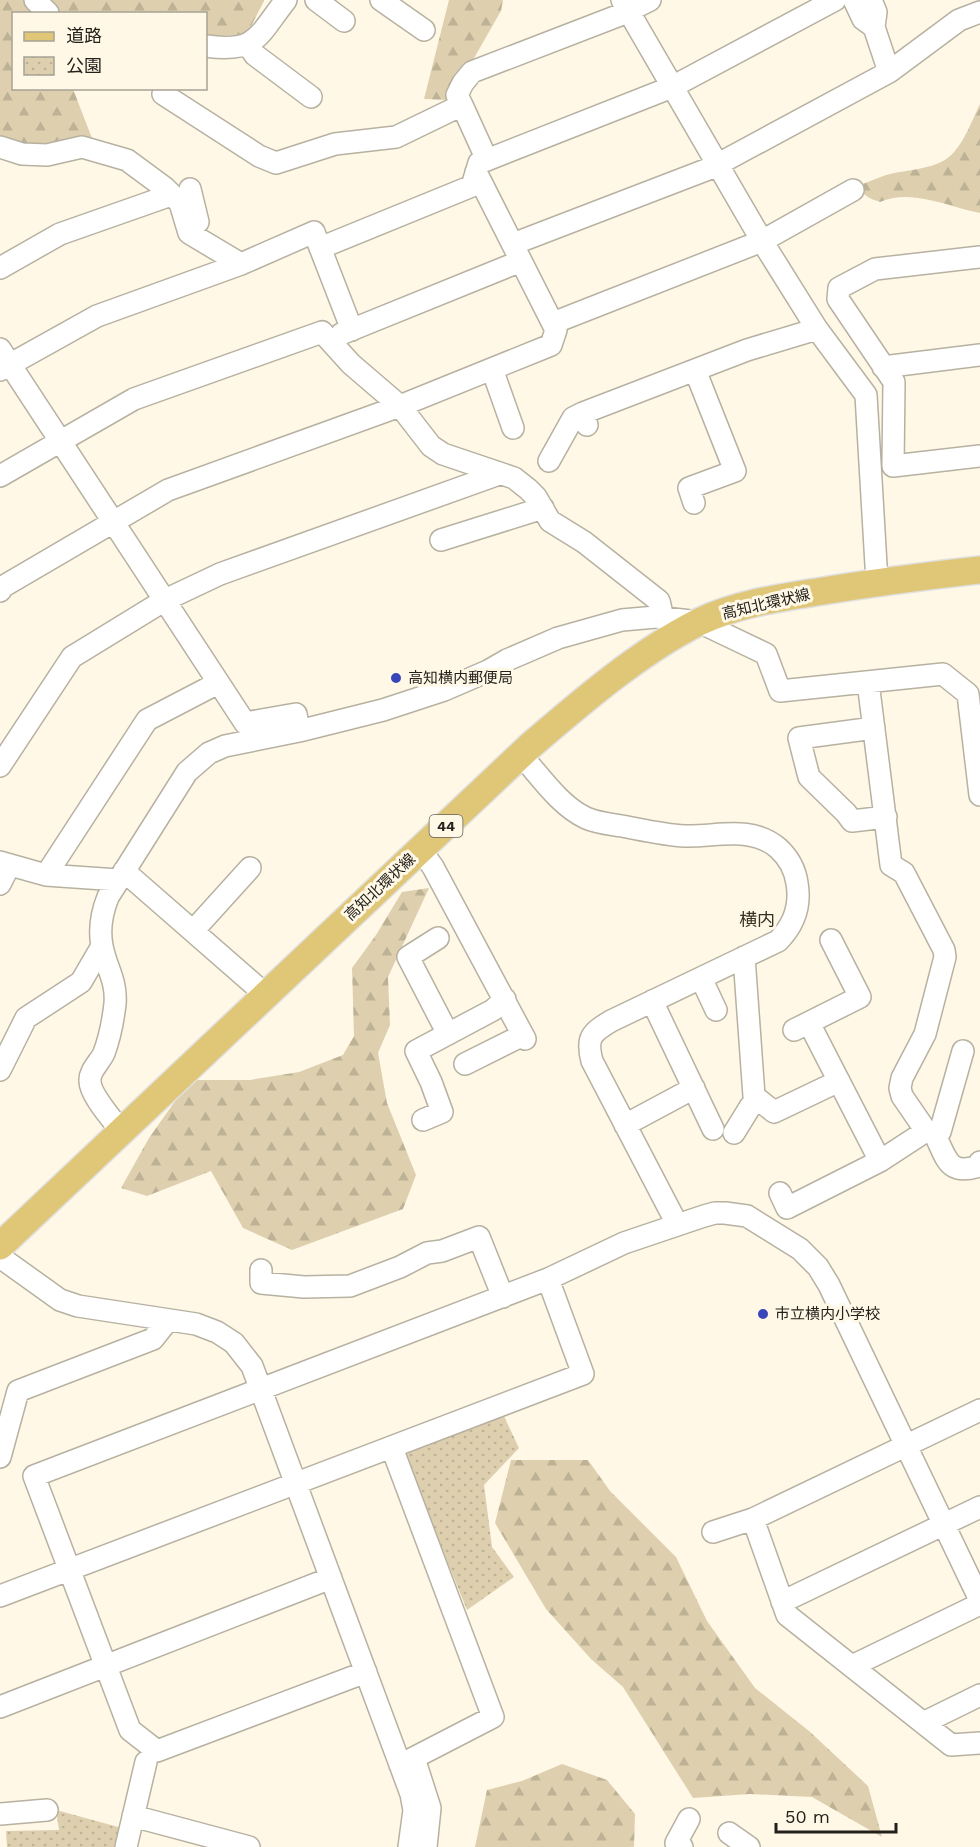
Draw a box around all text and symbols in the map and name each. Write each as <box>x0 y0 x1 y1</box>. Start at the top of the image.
legend <box>12 12 207 90</box>
text: 道路 <box>66 25 102 46</box>
text: 公園 <box>66 55 102 76</box>
street label: 高知北環状線 <box>720 585 812 623</box>
place label: 高知横内郵便局 <box>408 669 513 687</box>
marker: 高知横内郵便局 <box>389 671 403 685</box>
road number: 44 <box>430 815 462 837</box>
street label: 高知北環状線 <box>341 850 419 924</box>
district label: 横内 <box>739 909 775 930</box>
place label: 市立横内小学校 <box>775 1305 880 1323</box>
marker: 市立横内小学校 <box>756 1307 770 1321</box>
scale bar <box>776 1796 896 1834</box>
text: 50 m <box>785 1806 830 1827</box>

